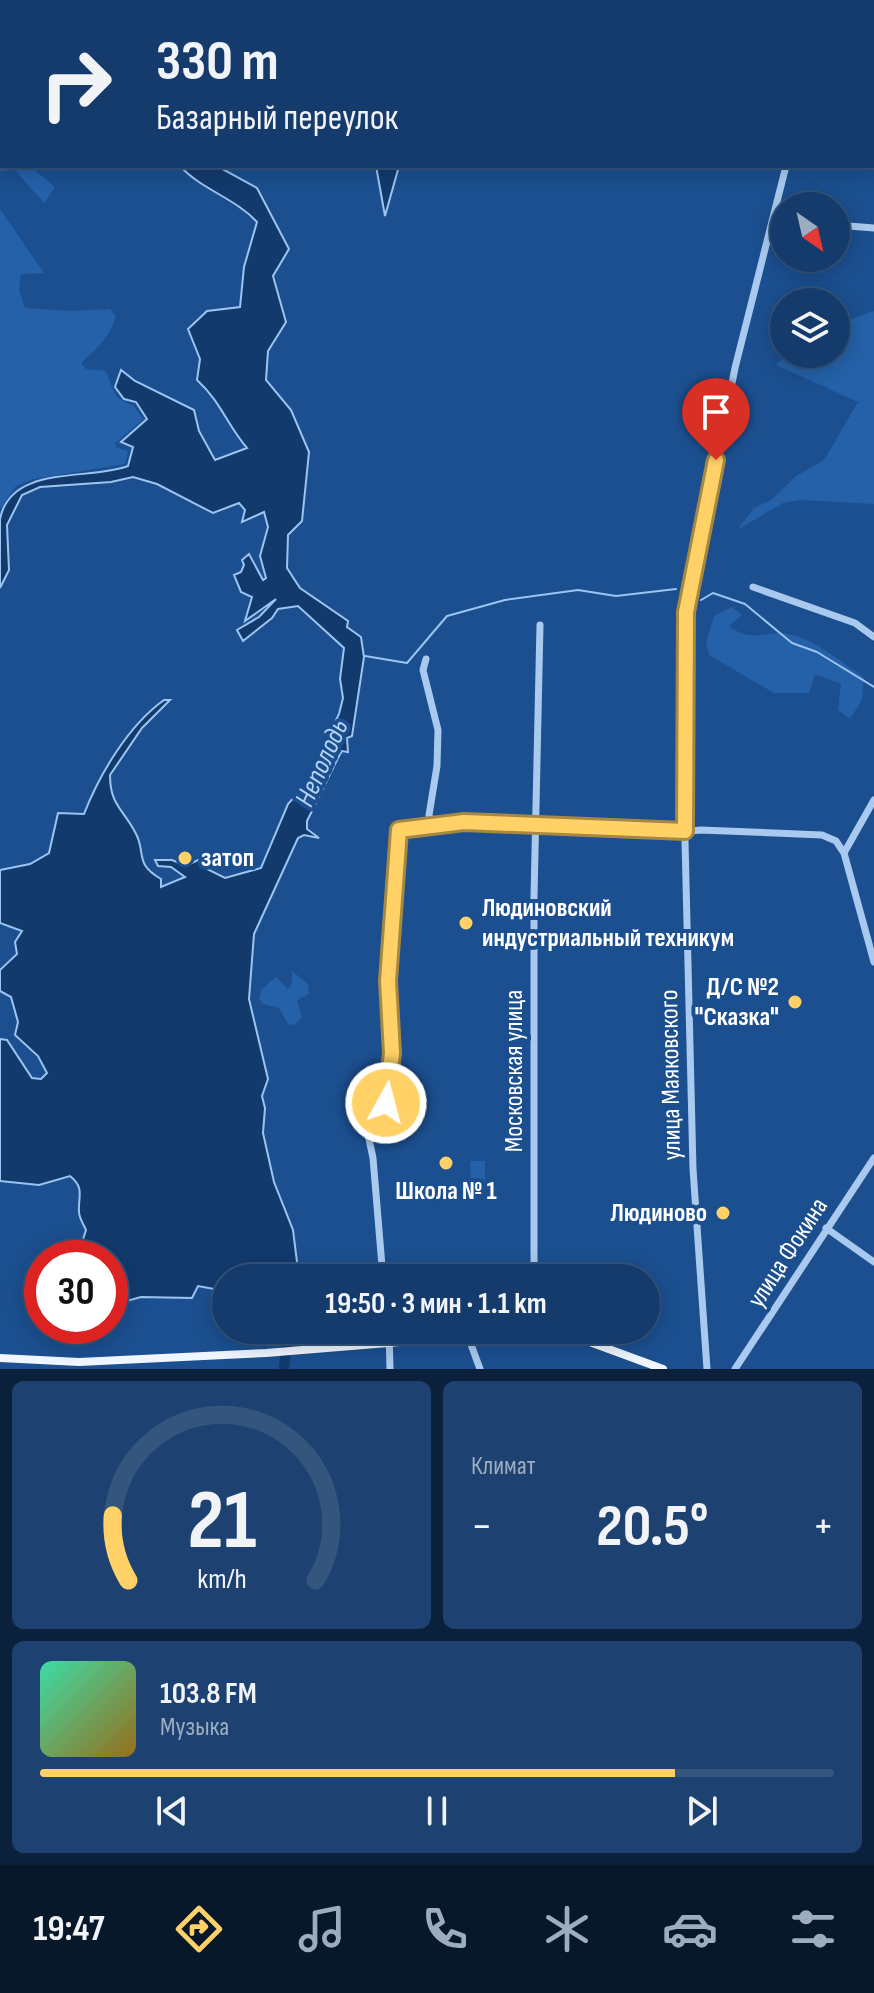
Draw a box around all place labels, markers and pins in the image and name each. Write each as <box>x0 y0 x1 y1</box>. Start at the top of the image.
pin <box>682 378 750 460</box>
place label: затоп <box>201 843 254 874</box>
marker: затоп <box>176 849 194 867</box>
place label: Людиновский индустриальный техникум <box>482 893 734 954</box>
marker: Людиновский индустриальный техникум <box>457 914 475 932</box>
place label: Д/С №2 "Сказка" <box>695 972 779 1033</box>
marker: Д/С №2 "Сказка" <box>786 993 804 1011</box>
marker: Школа № 1 <box>437 1154 455 1172</box>
place label: Школа № 1 <box>395 1176 497 1207</box>
place label: Людиново <box>611 1198 707 1229</box>
marker: Людиново <box>714 1204 732 1222</box>

